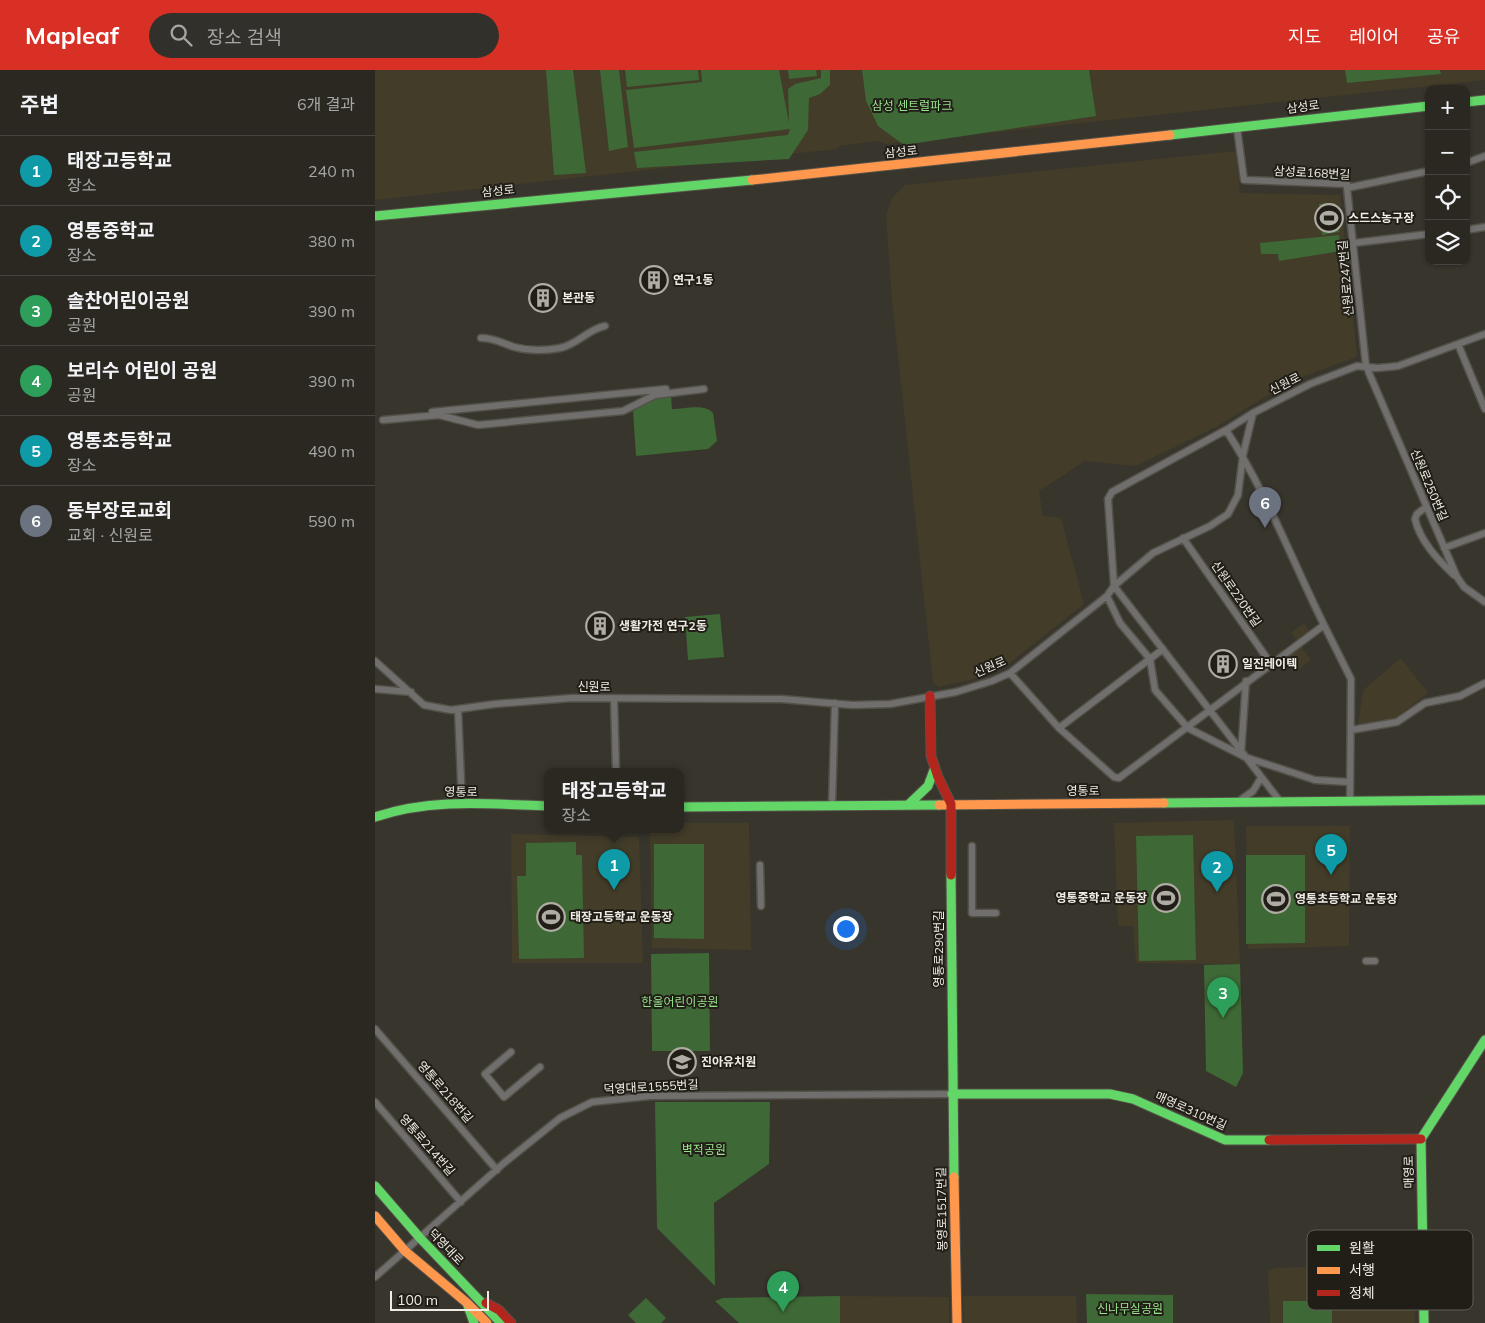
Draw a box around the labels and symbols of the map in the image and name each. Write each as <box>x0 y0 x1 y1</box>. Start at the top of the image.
street label: 삼성로 <box>1285 97 1320 116</box>
park label: 삼성 센트럴파크 <box>872 98 952 113</box>
street label: 삼성로 <box>884 142 918 161</box>
street label: 삼성로168번길 <box>1273 163 1351 182</box>
street label: 삼성로 <box>481 181 515 200</box>
sports icon: 스드스농구장 <box>1314 203 1344 233</box>
place label: 스드스농구장 <box>1348 210 1414 225</box>
street label: 신원로247번길 <box>1335 239 1356 317</box>
building icon: 연구1동 <box>639 265 669 295</box>
place label: 연구1동 <box>673 272 713 287</box>
building icon: 본관동 <box>528 283 558 313</box>
place label: 본관동 <box>562 290 595 305</box>
street label: 신원로 <box>1267 369 1303 398</box>
street label: 신원로250번길 <box>1408 447 1451 523</box>
pin: 6 <box>1249 487 1281 528</box>
street label: 신원로220번길 <box>1208 558 1265 629</box>
building icon: 생활가전 연구2동 <box>585 611 615 641</box>
place label: 생활가전 연구2동 <box>619 618 707 633</box>
building icon: 일진레이텍 <box>1208 649 1238 679</box>
street label: 신원로 <box>972 653 1008 680</box>
place label: 일진레이텍 <box>1242 656 1297 671</box>
street label: 신원로 <box>577 679 611 694</box>
street label: 영통로 <box>1066 783 1100 798</box>
street label: 영통로 <box>444 784 478 799</box>
pin: 5 <box>1315 834 1347 875</box>
pin: 1 <box>598 849 630 890</box>
pin: 2 <box>1201 851 1233 892</box>
sports icon: 영통중학교 운동장 <box>1151 883 1181 913</box>
sports icon: 영통초등학교 운동장 <box>1261 884 1291 914</box>
place label: 영통중학교 운동장 <box>1055 890 1147 905</box>
place label: 영통초등학교 운동장 <box>1295 891 1398 906</box>
sports icon: 태장고등학교 운동장 <box>536 902 566 932</box>
place label: 태장고등학교 운동장 <box>570 909 673 924</box>
street label: 영통로290번길 <box>931 911 946 987</box>
your location <box>833 916 859 942</box>
pin: 3 <box>1207 977 1239 1018</box>
park label: 한울어린이공원 <box>641 994 719 1009</box>
school or university icon: 진아유치원 <box>667 1047 697 1077</box>
place label: 진아유치원 <box>701 1054 756 1069</box>
street label: 영통로218번길 <box>415 1058 476 1126</box>
street label: 덕영대로1555번길 <box>603 1077 699 1096</box>
street label: 매영로310번길 <box>1153 1088 1229 1133</box>
street label: 영통로214번길 <box>397 1111 458 1179</box>
park label: 벽적공원 <box>682 1142 726 1157</box>
street label: 매영로 <box>1401 1155 1416 1189</box>
street label: 봉영로1517번길 <box>933 1167 950 1251</box>
street label: 덕영대로 <box>426 1226 467 1268</box>
legend <box>1307 1230 1473 1310</box>
text: 원활 <box>1349 1239 1375 1257</box>
text: 서행 <box>1349 1261 1375 1279</box>
pin: 4 <box>767 1271 799 1312</box>
text: 정체 <box>1349 1284 1375 1302</box>
scale bar <box>390 1288 489 1311</box>
park label: 신나무실공원 <box>1097 1301 1163 1316</box>

